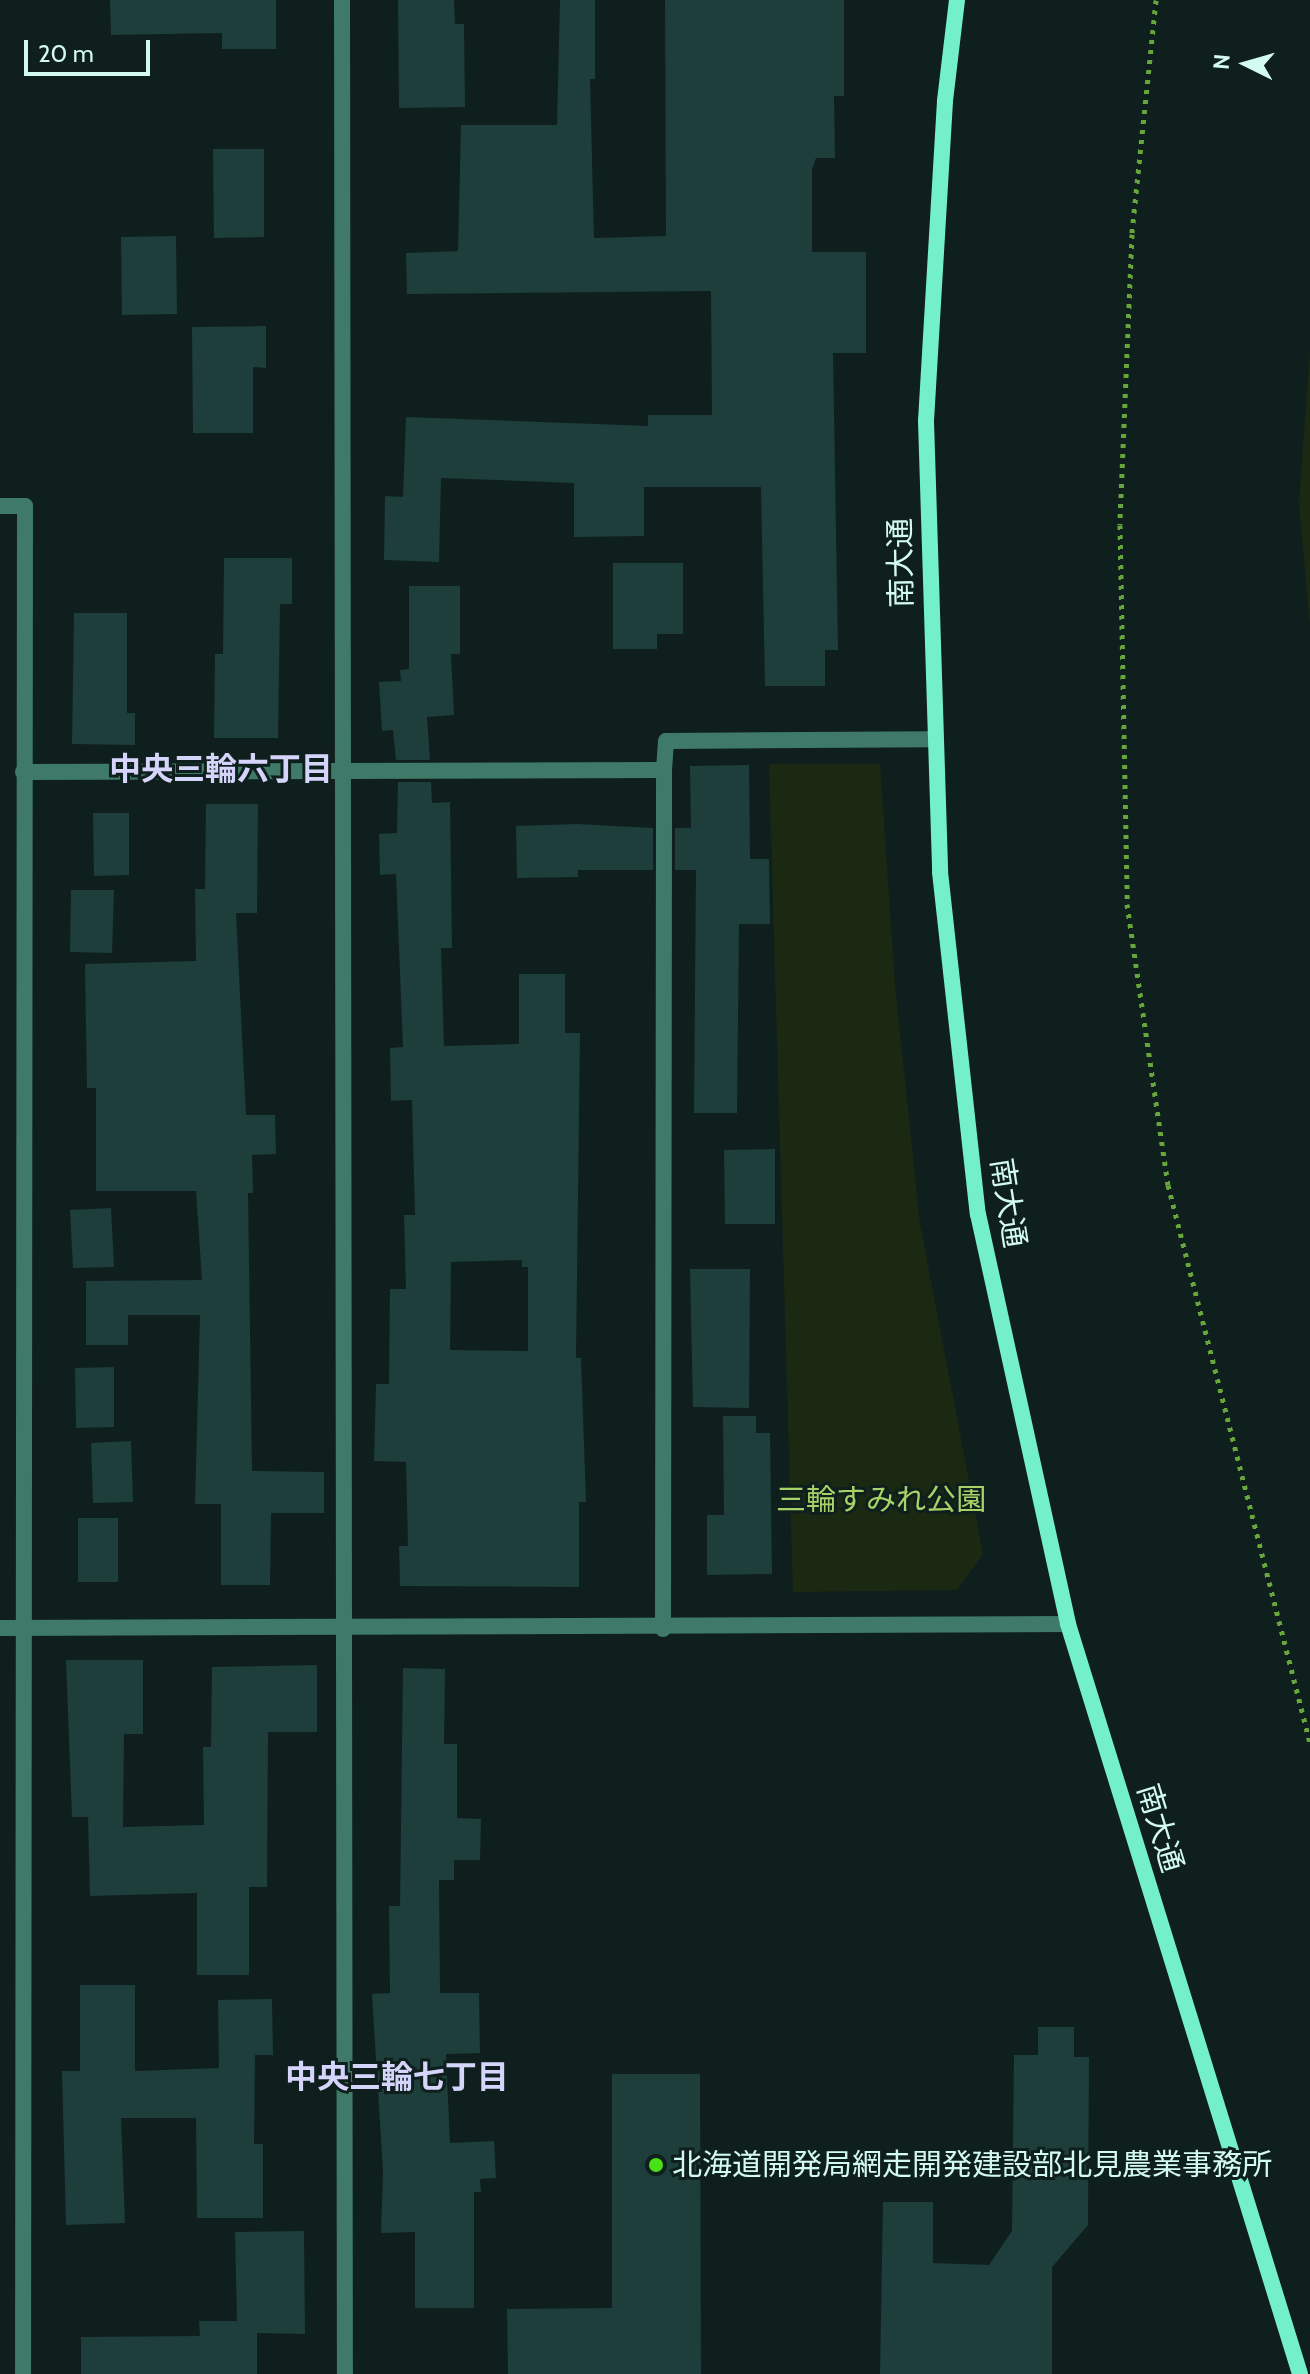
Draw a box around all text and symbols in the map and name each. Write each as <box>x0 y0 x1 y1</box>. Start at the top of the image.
scale bar <box>28 24 154 74</box>
north arrow <box>1206 24 1286 104</box>
text: 20 m <box>38 39 94 68</box>
text: N <box>1207 53 1236 71</box>
street label: 南大通 <box>882 518 920 608</box>
district label: 中央三輪六丁目 <box>109 750 333 788</box>
street label: 南大通 <box>983 1156 1033 1250</box>
park label: 三輪すみれ公園 <box>776 1482 986 1518</box>
street label: 南大通 <box>1130 1780 1190 1876</box>
district label: 中央三輪七丁目 <box>285 2058 509 2096</box>
place label: 北海道開発局網走開発建設部北見農業事務所 <box>672 2147 1272 2183</box>
marker: 北海道開発局網走開発建設部北見農業事務所 <box>647 2156 665 2174</box>

